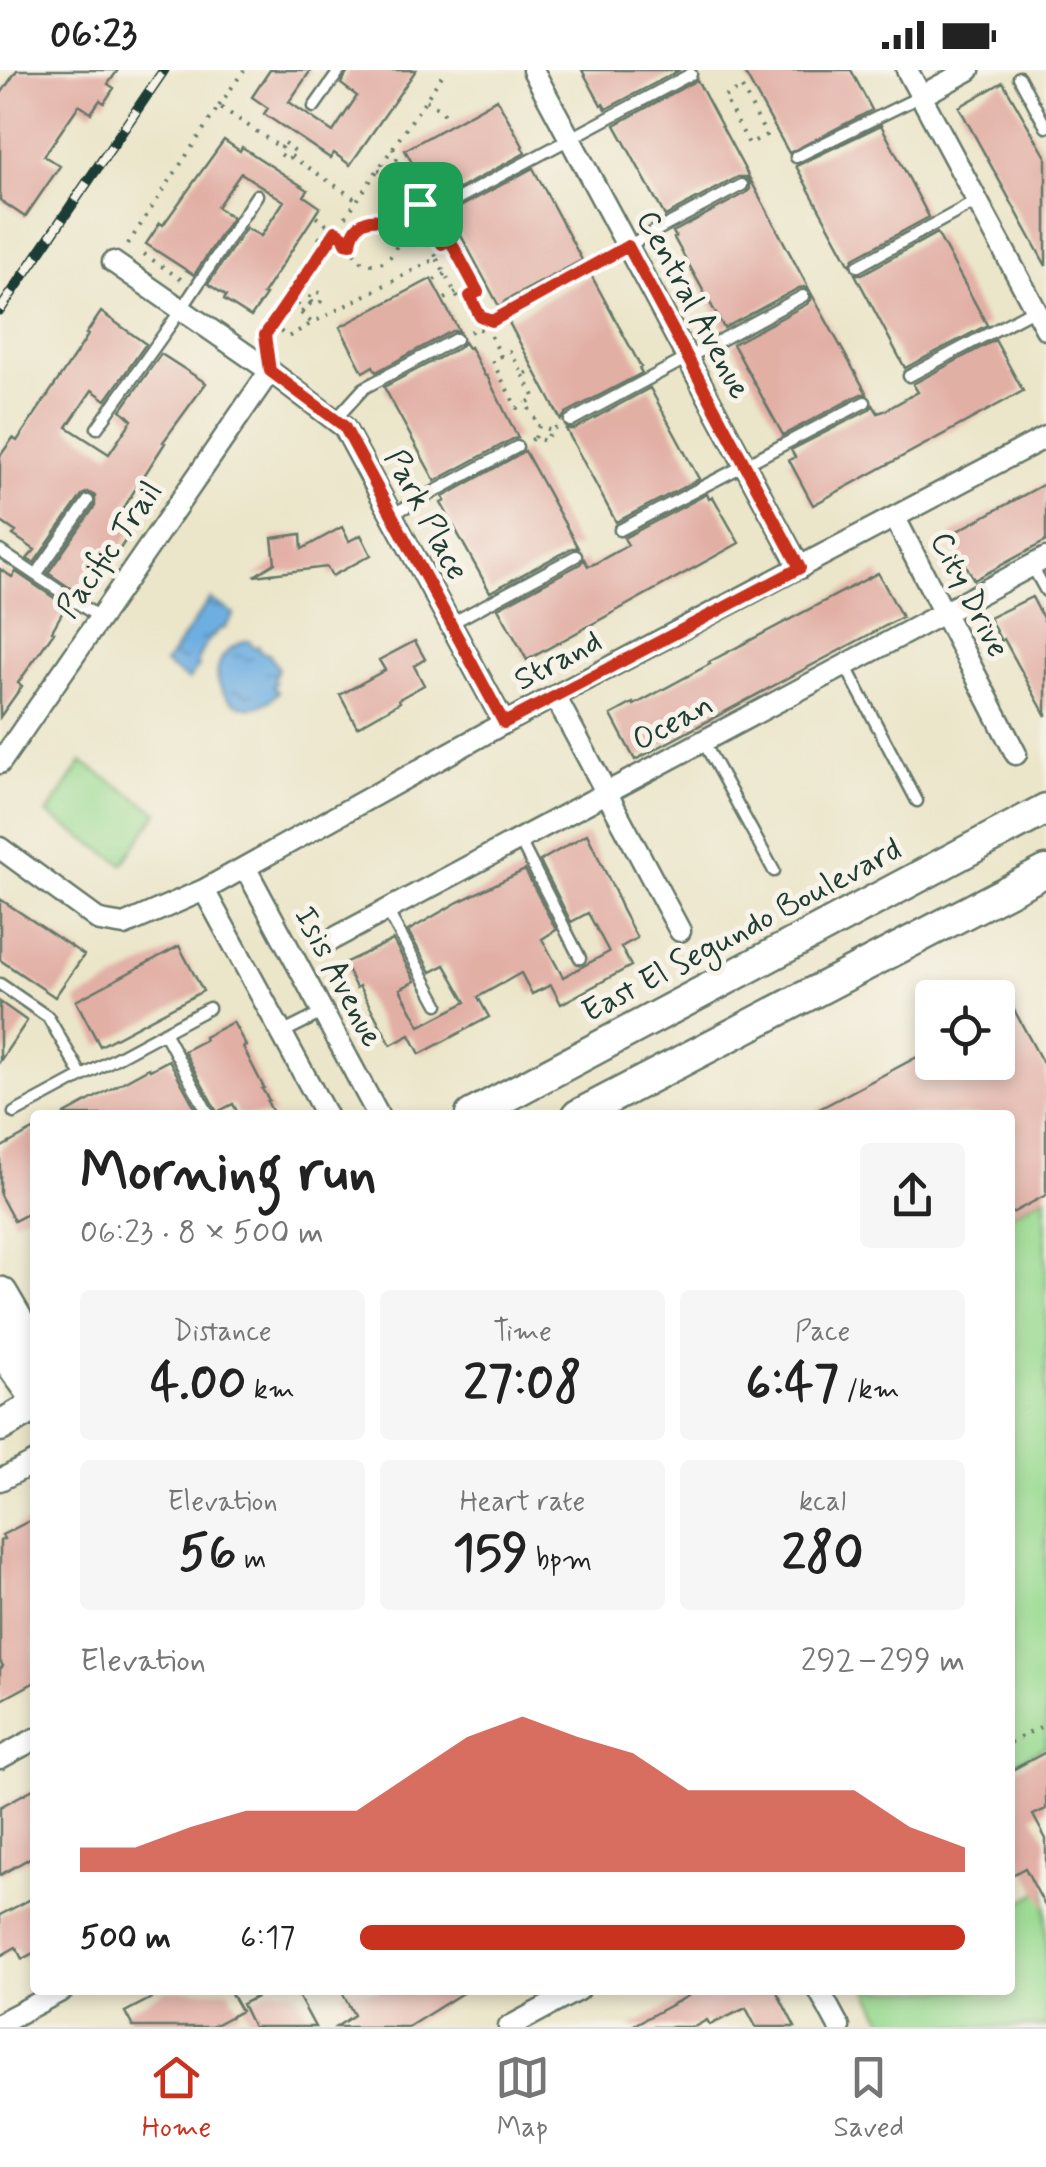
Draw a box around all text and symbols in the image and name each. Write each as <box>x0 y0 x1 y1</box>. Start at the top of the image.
text: 06:23 <box>50 11 137 60</box>
pin <box>378 162 463 247</box>
icon: arrive <box>393 177 448 232</box>
street label: Central Avenue <box>626 203 760 407</box>
street label: Park Place <box>374 442 478 588</box>
street label: Pacific Trail <box>47 473 173 627</box>
street label: City Drive <box>919 525 1019 665</box>
street label: Strand <box>507 621 609 701</box>
street label: Ocean <box>625 684 721 762</box>
street label: East El Segundo Boulevard <box>575 829 910 1035</box>
street label: Isis Avenue <box>283 899 393 1055</box>
map controls <box>915 980 1015 1080</box>
button: locate <box>915 980 1015 1080</box>
text: Morning run <box>80 1138 377 1210</box>
button: share <box>860 1143 965 1248</box>
text: 06:23 · 8 × 500 m <box>80 1212 324 1254</box>
text: Distance <box>173 1314 272 1351</box>
text: Time <box>493 1314 552 1351</box>
text: Pace <box>795 1314 850 1351</box>
text: 4.00 <box>150 1351 246 1417</box>
text: 27:08 <box>463 1351 582 1417</box>
text: 6:47 <box>746 1351 839 1417</box>
text: km <box>246 1372 295 1409</box>
text: /km <box>839 1372 899 1409</box>
text: Elevation <box>167 1484 278 1521</box>
text: Heart rate <box>460 1484 585 1521</box>
text: kcal <box>799 1484 846 1521</box>
text: 56 <box>179 1521 236 1587</box>
text: 159 <box>453 1521 528 1587</box>
text: 280 <box>782 1521 863 1587</box>
text: m <box>236 1542 266 1579</box>
text: bpm <box>528 1542 592 1579</box>
text: Elevation <box>80 1640 206 1682</box>
text: 292–299 m <box>801 1640 965 1682</box>
text: 500 m <box>80 1917 171 1959</box>
text: 6:17 <box>240 1917 295 1959</box>
tab: Home <box>142 2050 211 2147</box>
tab: Map <box>495 2050 550 2147</box>
tab: Saved <box>833 2050 904 2147</box>

